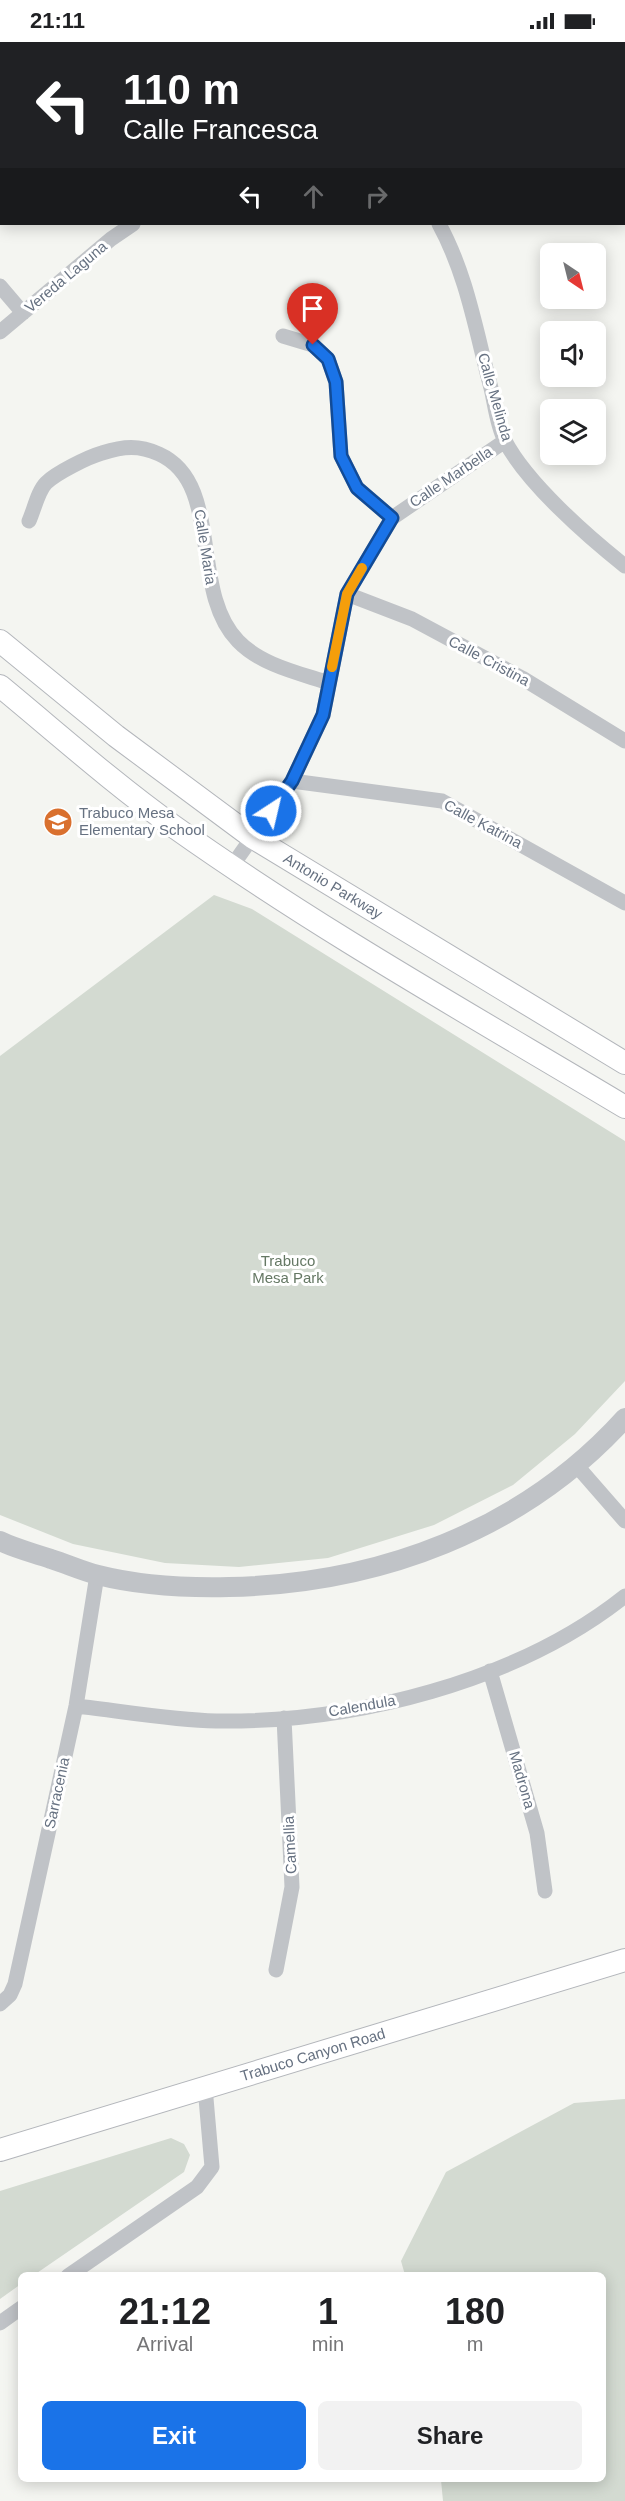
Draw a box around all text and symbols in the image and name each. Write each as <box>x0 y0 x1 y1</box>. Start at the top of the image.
text: 21:11 <box>30 8 85 33</box>
icon: left <box>24 66 102 144</box>
text: 110 m <box>123 66 240 113</box>
text: Calle Francesca <box>123 115 318 145</box>
icon: left <box>234 180 267 213</box>
icon: ahead <box>297 180 330 213</box>
icon: right <box>360 180 393 213</box>
street label: Vereda Laguna <box>21 237 111 316</box>
north arrow <box>540 243 606 309</box>
map controls <box>540 243 606 465</box>
pin <box>287 283 338 345</box>
icon: arrive <box>296 292 329 325</box>
button: sound <box>540 321 606 387</box>
street label: Calle Melinda <box>475 351 516 444</box>
button: layers <box>540 399 606 465</box>
street label: Calle Marbella <box>406 442 496 510</box>
street label: Calle Maria <box>191 508 220 586</box>
street label: Calle Cristina <box>446 632 533 689</box>
position arrow <box>239 779 303 843</box>
street label: Calle Katrina <box>441 796 526 852</box>
place label: Trabuco Mesa Elementary School <box>79 804 205 838</box>
school or university icon: Trabuco Mesa Elementary School <box>42 806 74 838</box>
street label: Antonio Parkway <box>281 849 386 922</box>
park label: Trabuco Mesa Park <box>252 1252 324 1286</box>
street label: Calendula <box>327 1691 397 1720</box>
street label: Madrona <box>506 1749 539 1811</box>
street label: Sarracenia <box>41 1755 73 1830</box>
street label: Camellia <box>279 1815 300 1875</box>
street label: Trabuco Canyon Road <box>238 2024 387 2084</box>
text: 21:12 <box>119 2291 211 2332</box>
text: 1 <box>318 2291 338 2332</box>
text: 180 <box>445 2291 505 2332</box>
text: Arrival <box>137 2333 193 2355</box>
text: min <box>312 2333 344 2355</box>
text: m <box>467 2333 483 2355</box>
button: Exit <box>42 2401 306 2470</box>
button: Share <box>318 2401 582 2470</box>

